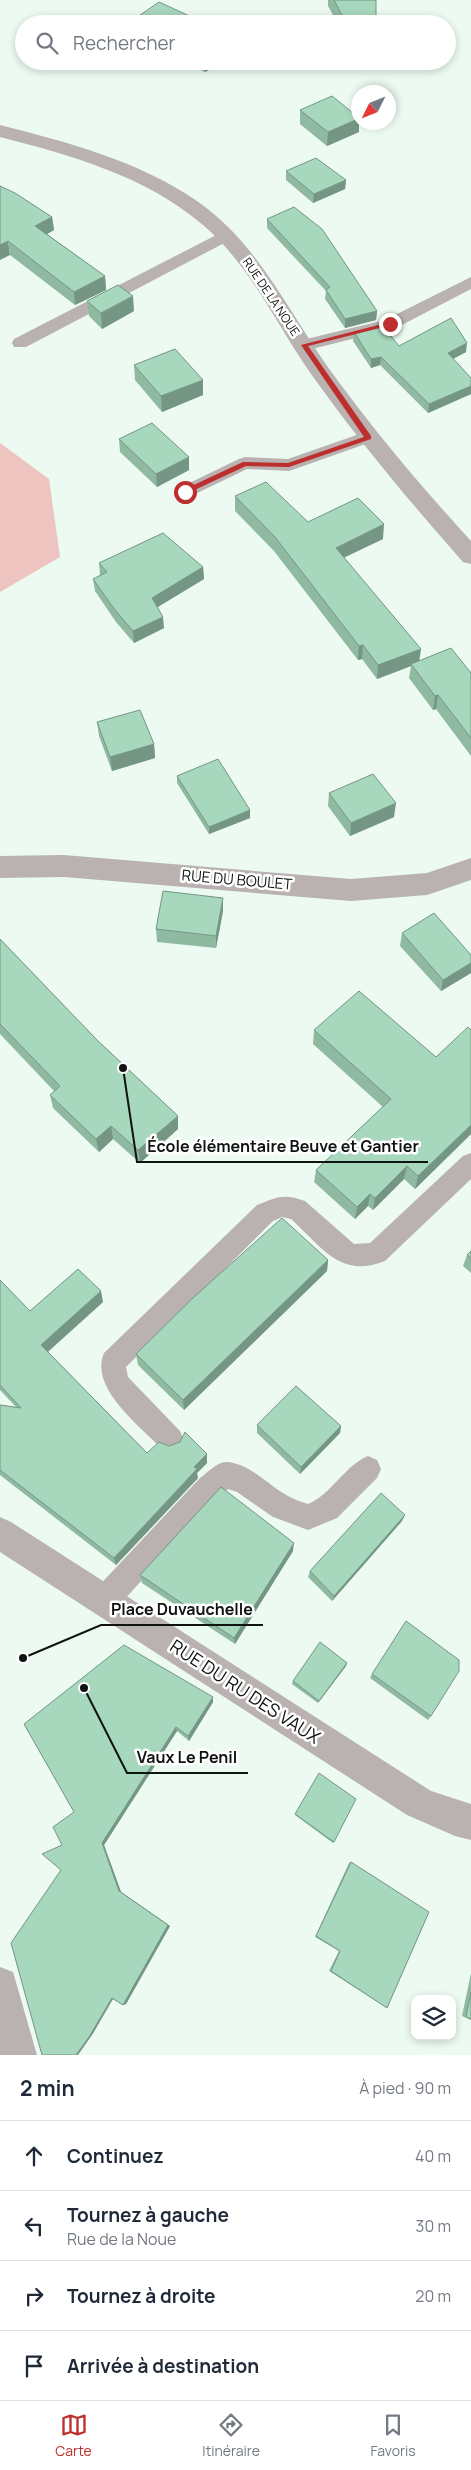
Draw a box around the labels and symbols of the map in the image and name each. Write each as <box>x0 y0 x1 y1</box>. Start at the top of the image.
north arrow <box>351 85 396 130</box>
street label: RUE DE LA NOUE <box>239 254 304 339</box>
route end <box>379 313 402 336</box>
route start <box>174 481 197 504</box>
street label: RUE DU BOULET <box>181 864 293 895</box>
callout: École élémentaire Beuve et Gantier <box>137 1131 428 1162</box>
text: École élémentaire Beuve et Gantier <box>147 1135 419 1157</box>
callout: Place Duvauchelle <box>101 1594 263 1625</box>
text: Place Duvauchelle <box>111 1598 253 1620</box>
street label: RUE DU RU DES VAUX <box>166 1634 325 1749</box>
callout: Vaux Le Penil <box>127 1742 248 1773</box>
text: Vaux Le Penil <box>137 1746 237 1768</box>

